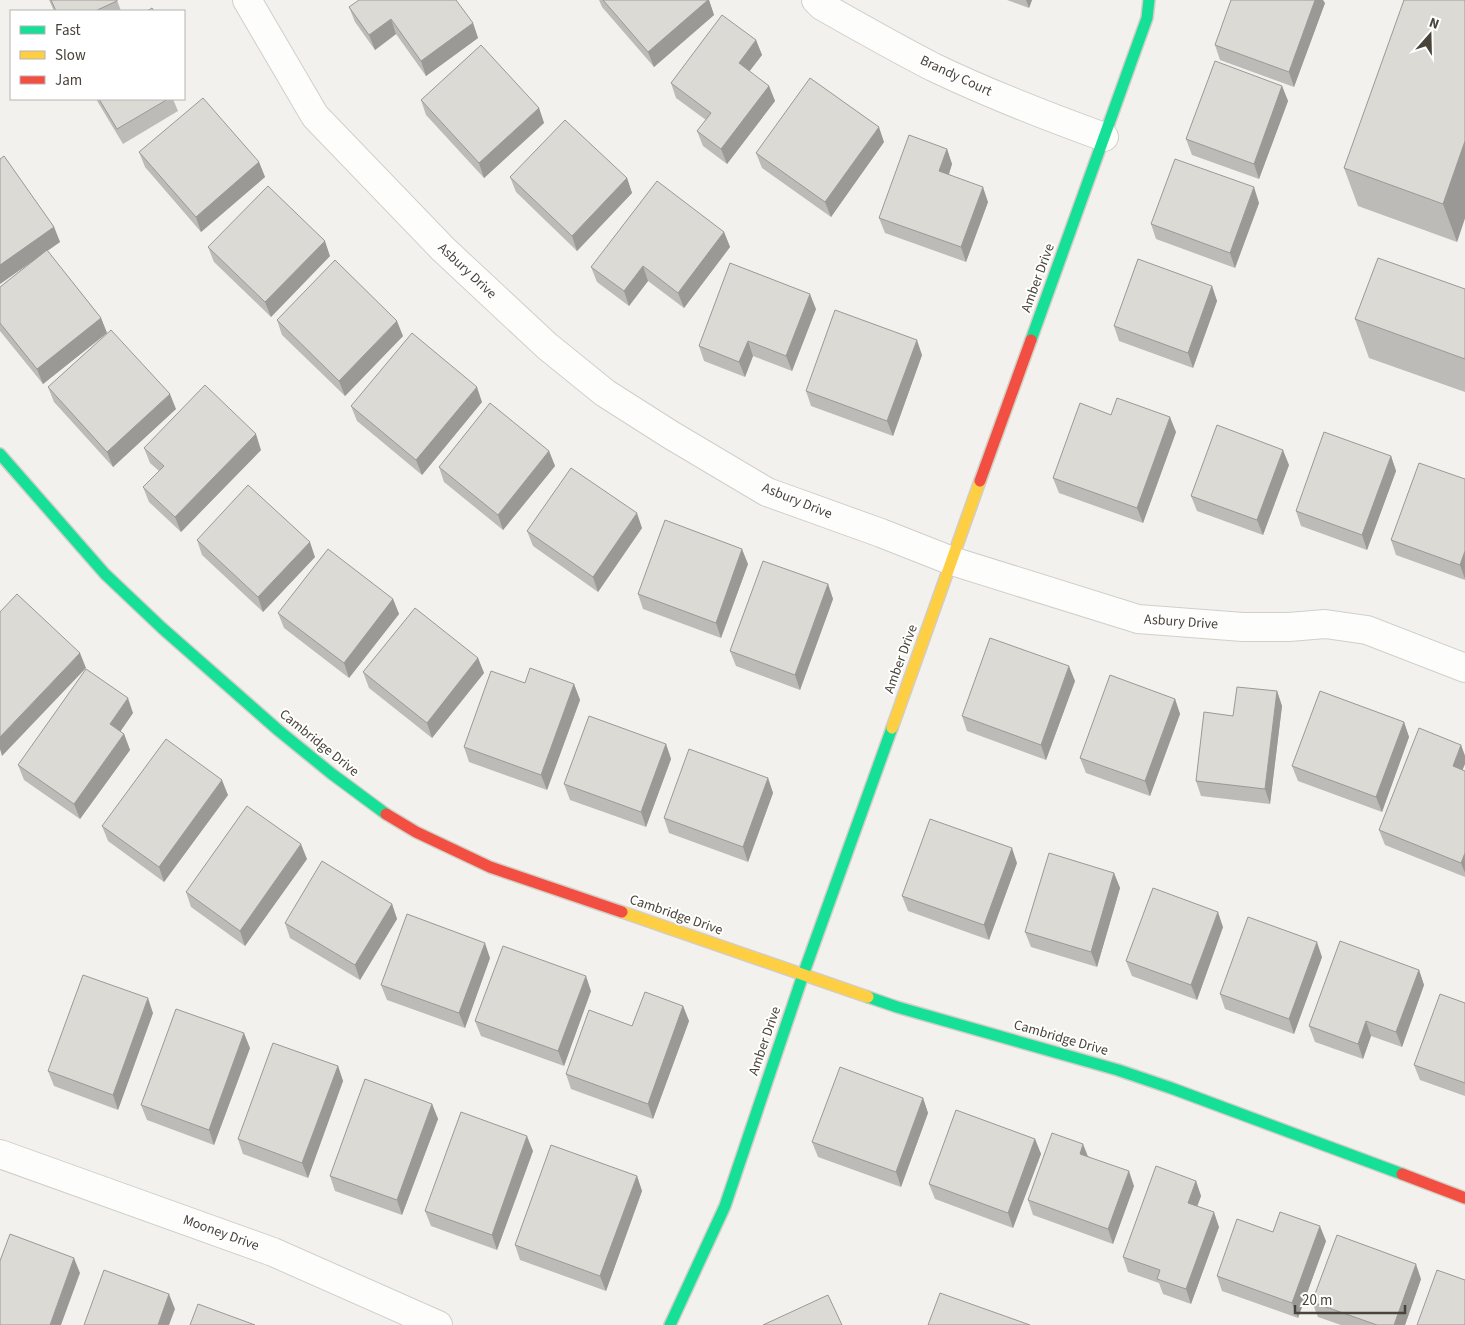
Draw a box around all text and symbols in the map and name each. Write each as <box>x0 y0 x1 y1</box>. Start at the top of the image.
legend <box>10 10 185 100</box>
north arrow <box>1405 10 1455 60</box>
text: N <box>1426 13 1442 35</box>
text: Fast <box>55 20 81 41</box>
text: Slow <box>55 45 86 66</box>
street label: Brandy Court <box>917 51 996 102</box>
text: Jam <box>55 70 82 91</box>
street label: Asbury Drive <box>433 238 501 304</box>
street label: Amber Drive <box>1016 241 1060 315</box>
street label: Asbury Drive <box>759 478 835 524</box>
street label: Asbury Drive <box>1143 609 1219 635</box>
street label: Amber Drive <box>879 622 923 696</box>
street label: Cambridge Drive <box>275 705 363 781</box>
street label: Cambridge Drive <box>627 890 725 940</box>
street label: Amber Drive <box>744 1004 786 1078</box>
street label: Cambridge Drive <box>1011 1015 1111 1061</box>
street label: Mooney Drive <box>180 1210 262 1256</box>
scale bar <box>1295 1282 1405 1314</box>
text: 20 m <box>1302 1290 1332 1311</box>

